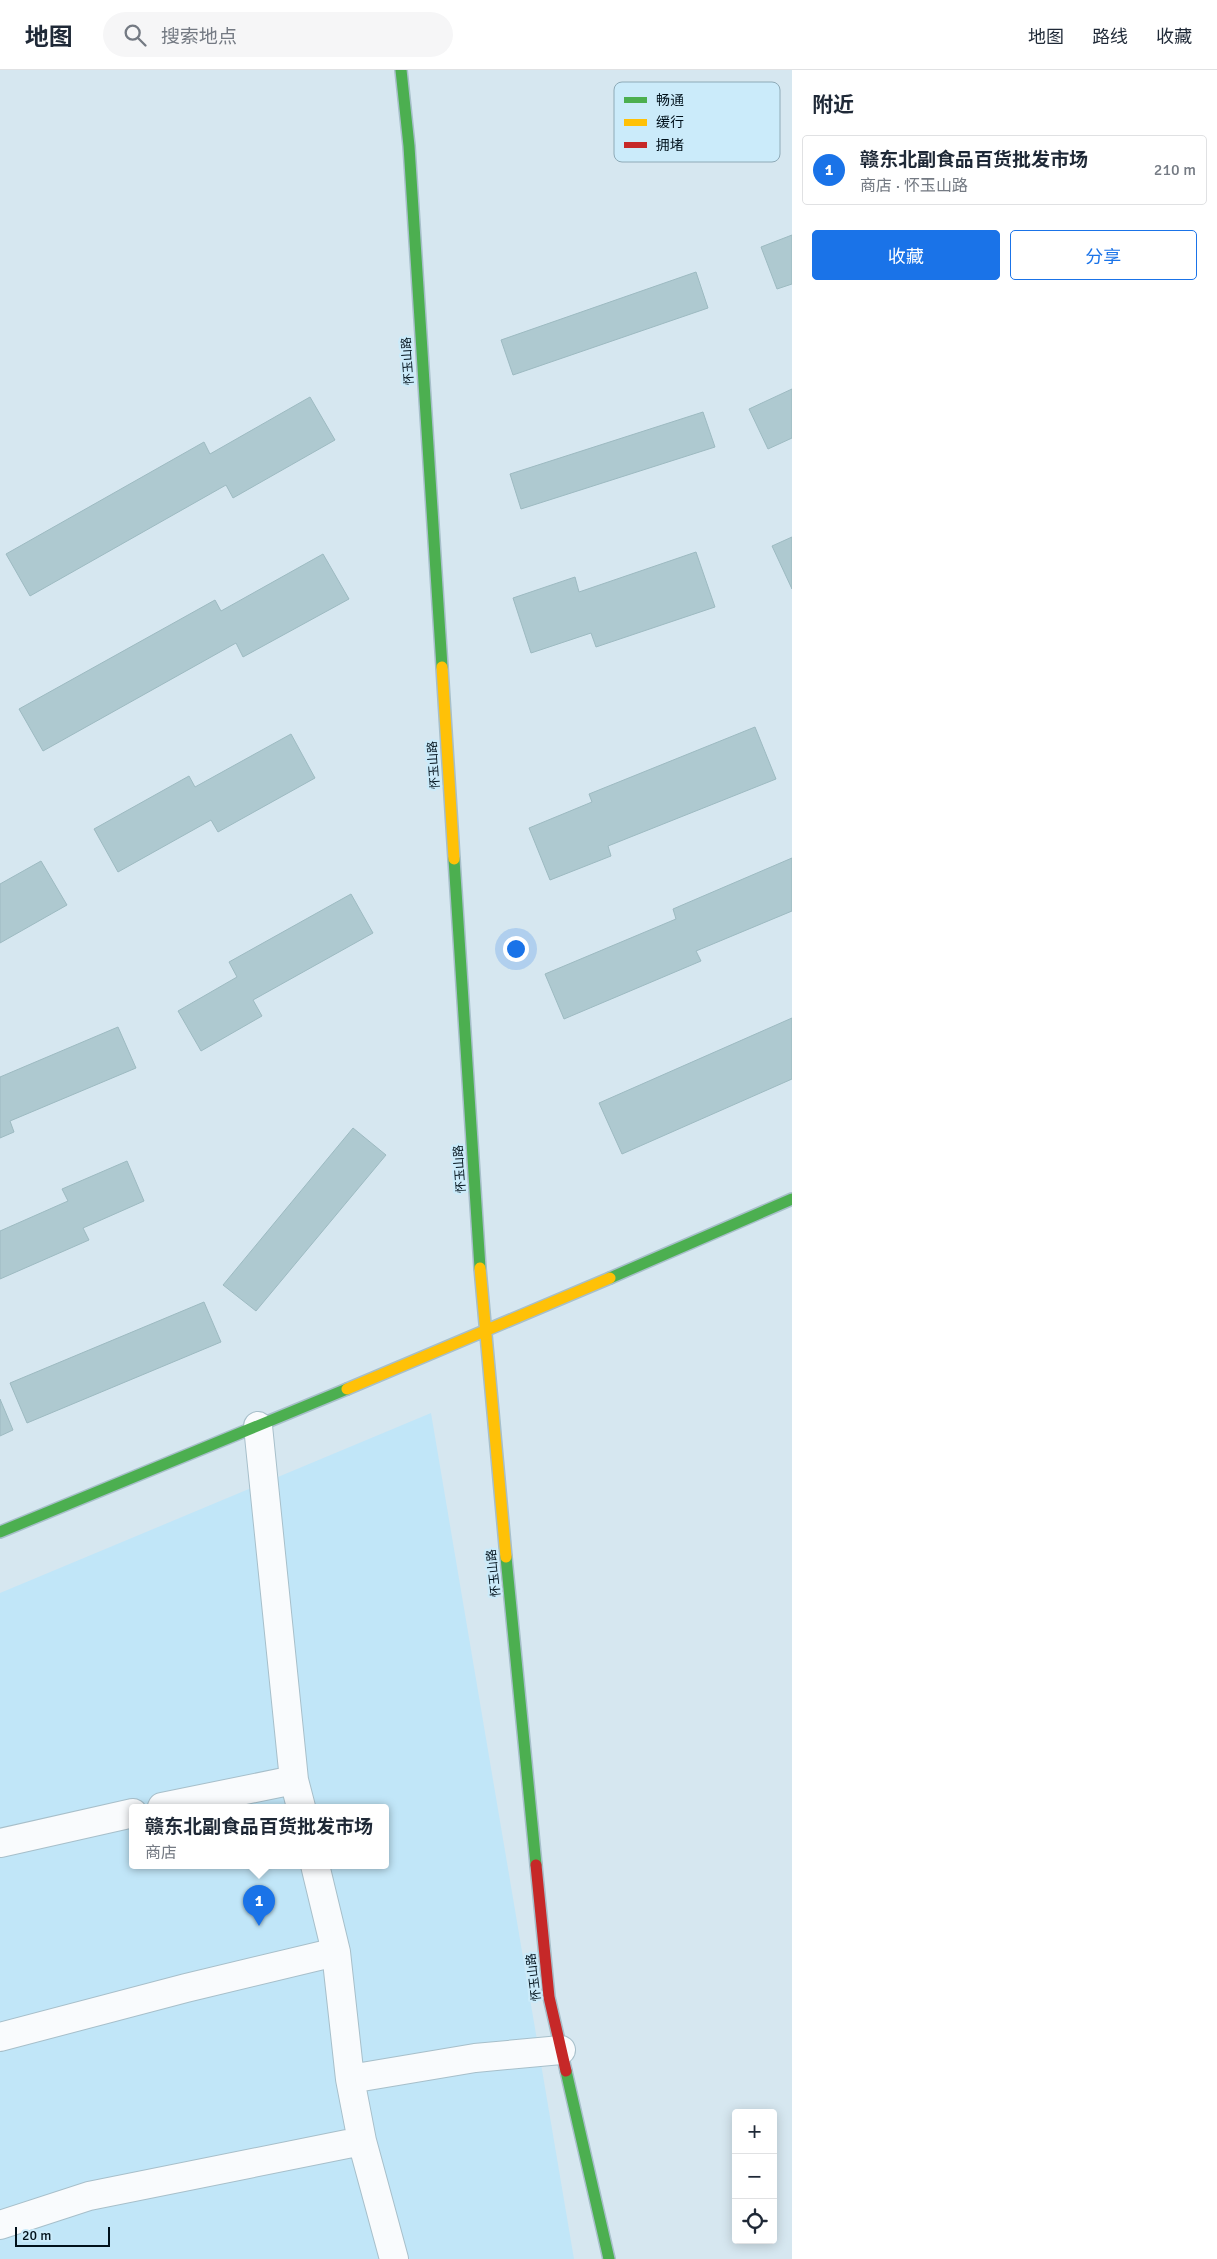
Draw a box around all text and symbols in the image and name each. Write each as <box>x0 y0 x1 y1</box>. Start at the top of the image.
search box <box>103 12 453 57</box>
icon: search <box>121 21 149 49</box>
text: 地图 <box>25 22 73 52</box>
text: 搜索地点 <box>161 25 237 49</box>
text: 地图 <box>1028 26 1064 48</box>
text: 路线 <box>1092 26 1128 48</box>
text: 收藏 <box>1156 26 1192 48</box>
legend <box>614 82 780 162</box>
text: 畅通 <box>656 92 684 109</box>
text: 附近 <box>812 92 854 118</box>
text: 缓行 <box>656 114 684 131</box>
text: 拥堵 <box>656 137 684 154</box>
text: 赣东北副食品百货批发市场 <box>860 148 1088 172</box>
text: 1 <box>825 160 833 180</box>
text: 210 m <box>1154 160 1196 180</box>
text: 商店 · 怀玉山路 <box>860 176 968 196</box>
button: 收藏 <box>812 230 1000 280</box>
button: 分享 <box>1010 230 1197 280</box>
street label: 怀玉山路 <box>399 337 417 385</box>
street label: 怀玉山路 <box>425 741 443 789</box>
your location <box>503 936 529 962</box>
street label: 怀玉山路 <box>451 1145 469 1193</box>
street label: 怀玉山路 <box>484 1548 504 1598</box>
popup <box>129 1804 389 1869</box>
text: 赣东北副食品百货批发市场 <box>145 1815 373 1839</box>
text: 商店 <box>145 1843 177 1863</box>
pin: 1 <box>243 1885 275 1926</box>
street label: 怀玉山路 <box>524 1952 544 2002</box>
map controls <box>732 2109 777 2244</box>
button: + <box>732 2109 777 2154</box>
button: − <box>732 2154 777 2199</box>
button: locate <box>732 2199 777 2244</box>
scale bar <box>15 2224 110 2247</box>
text: 20 m <box>22 2227 51 2244</box>

